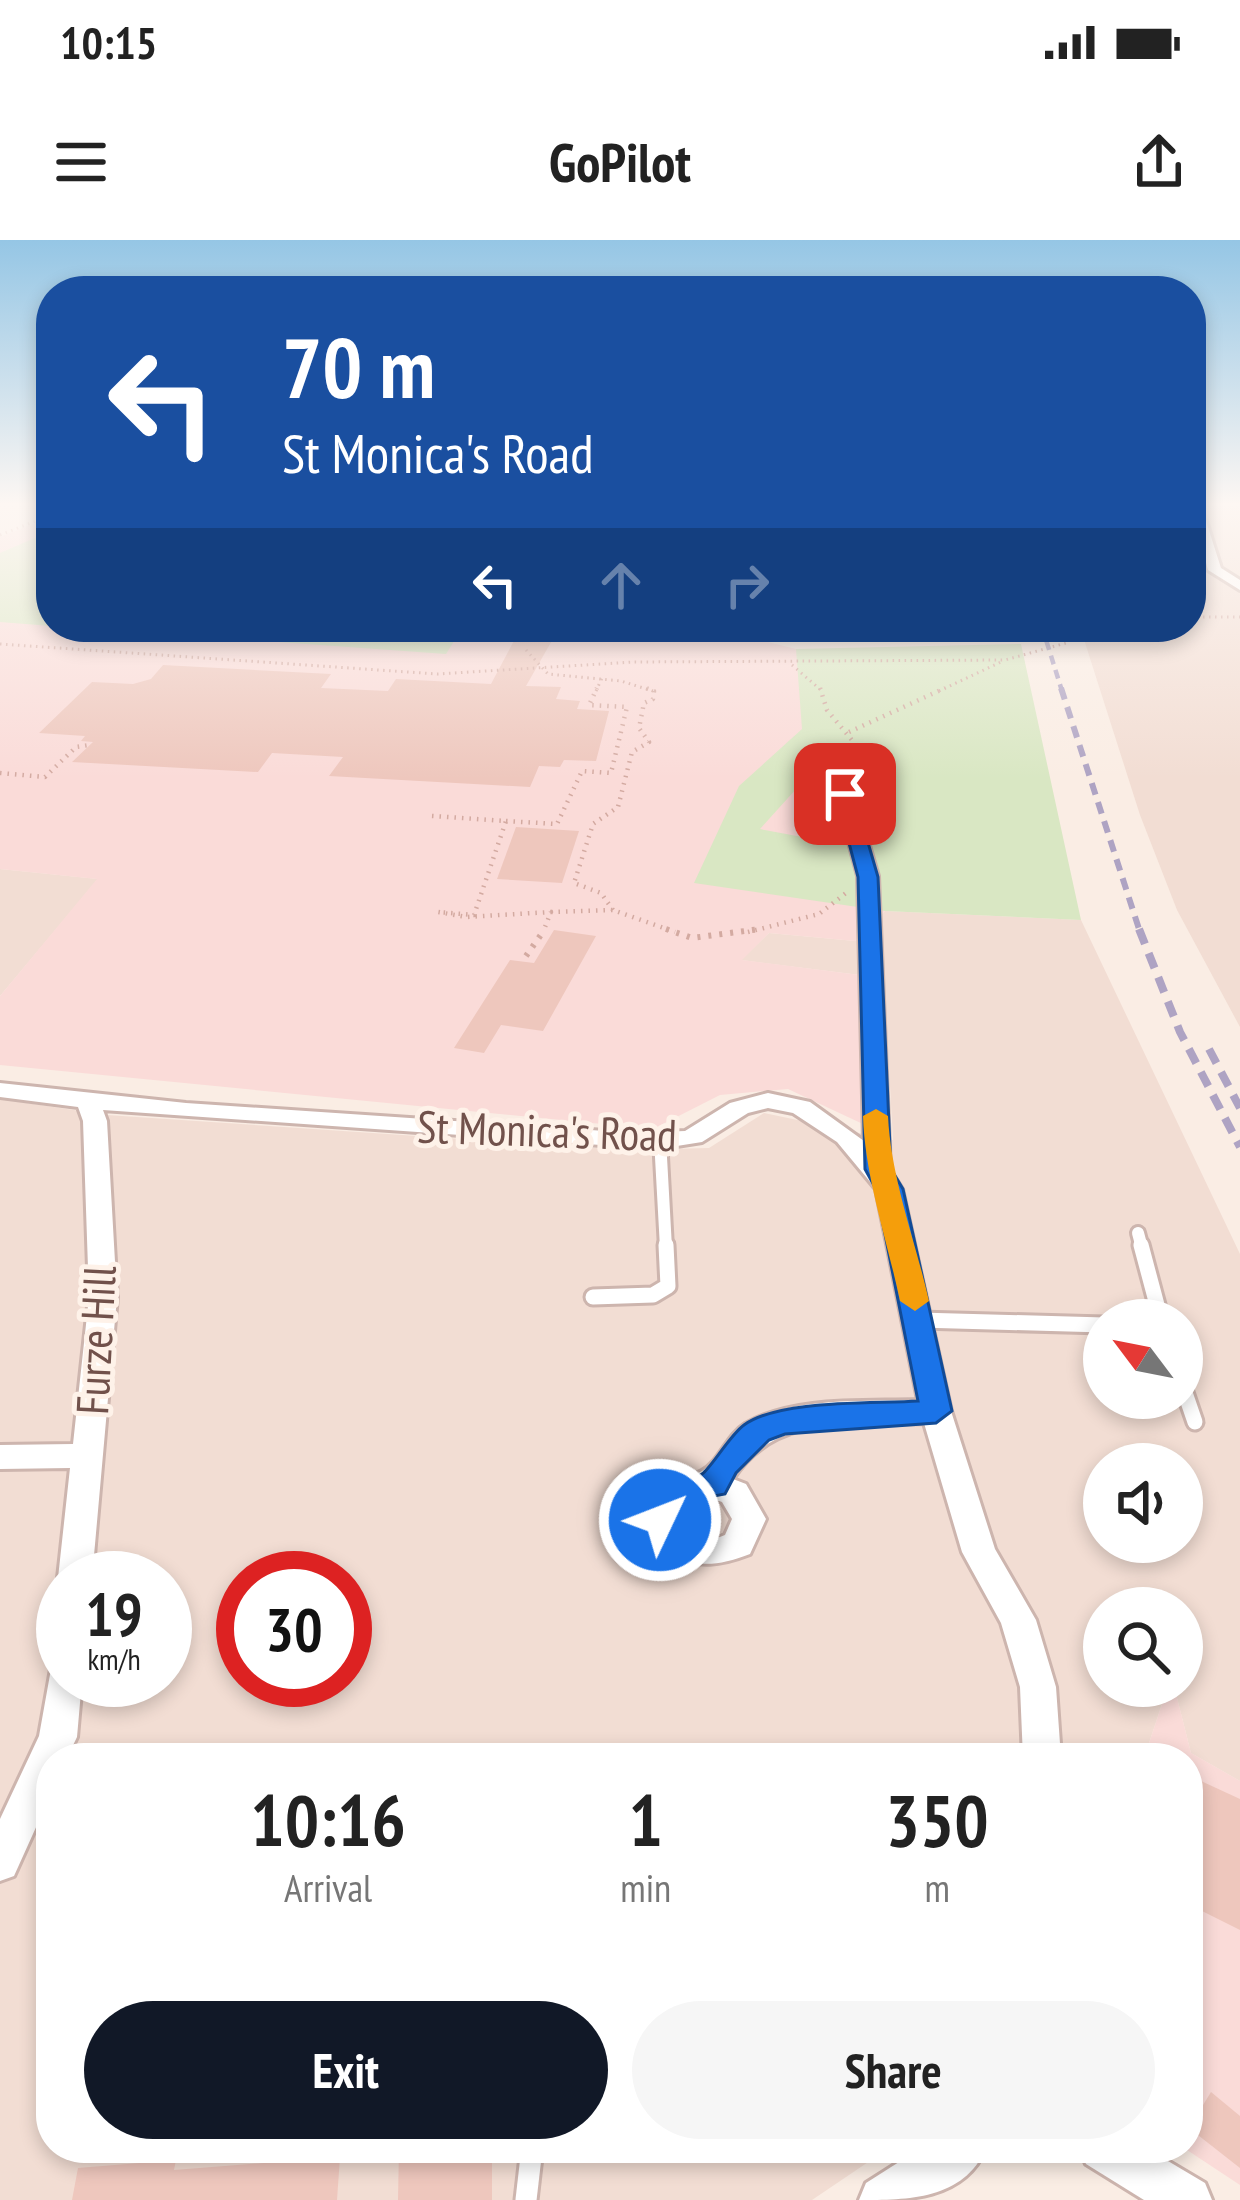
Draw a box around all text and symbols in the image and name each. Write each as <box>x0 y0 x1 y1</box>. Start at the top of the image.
text: 10:15 <box>60 13 157 71</box>
text: GoPilot <box>549 127 691 197</box>
icon: menu <box>48 129 114 195</box>
icon: share <box>1126 129 1192 195</box>
text: 70 m <box>282 312 435 421</box>
icon: left <box>84 324 240 480</box>
text: St Monica's Road <box>282 418 594 488</box>
icon: left <box>462 552 528 618</box>
icon: ahead <box>588 552 654 618</box>
icon: right <box>714 552 780 618</box>
pin <box>794 743 896 845</box>
icon: arrive <box>812 761 878 827</box>
street label: St Monica's Road <box>416 1096 678 1164</box>
street label: Furze Hill <box>62 1264 128 1416</box>
north arrow <box>1083 1299 1203 1419</box>
map controls <box>1083 1299 1203 1707</box>
button: sound <box>1083 1443 1203 1563</box>
position arrow <box>597 1457 723 1583</box>
speed limit sign: 30 <box>216 1551 372 1707</box>
text: 19 <box>85 1575 143 1653</box>
button: search <box>1083 1587 1203 1707</box>
text: km/h <box>87 1639 141 1678</box>
text: 10:16 <box>250 1773 406 1866</box>
text: 1 <box>629 1773 663 1866</box>
text: 350 <box>885 1773 989 1866</box>
text: Arrival <box>284 1862 372 1913</box>
text: min <box>620 1862 671 1913</box>
text: m <box>924 1862 950 1913</box>
button: Exit <box>84 2001 608 2139</box>
button: Share <box>632 2001 1155 2139</box>

